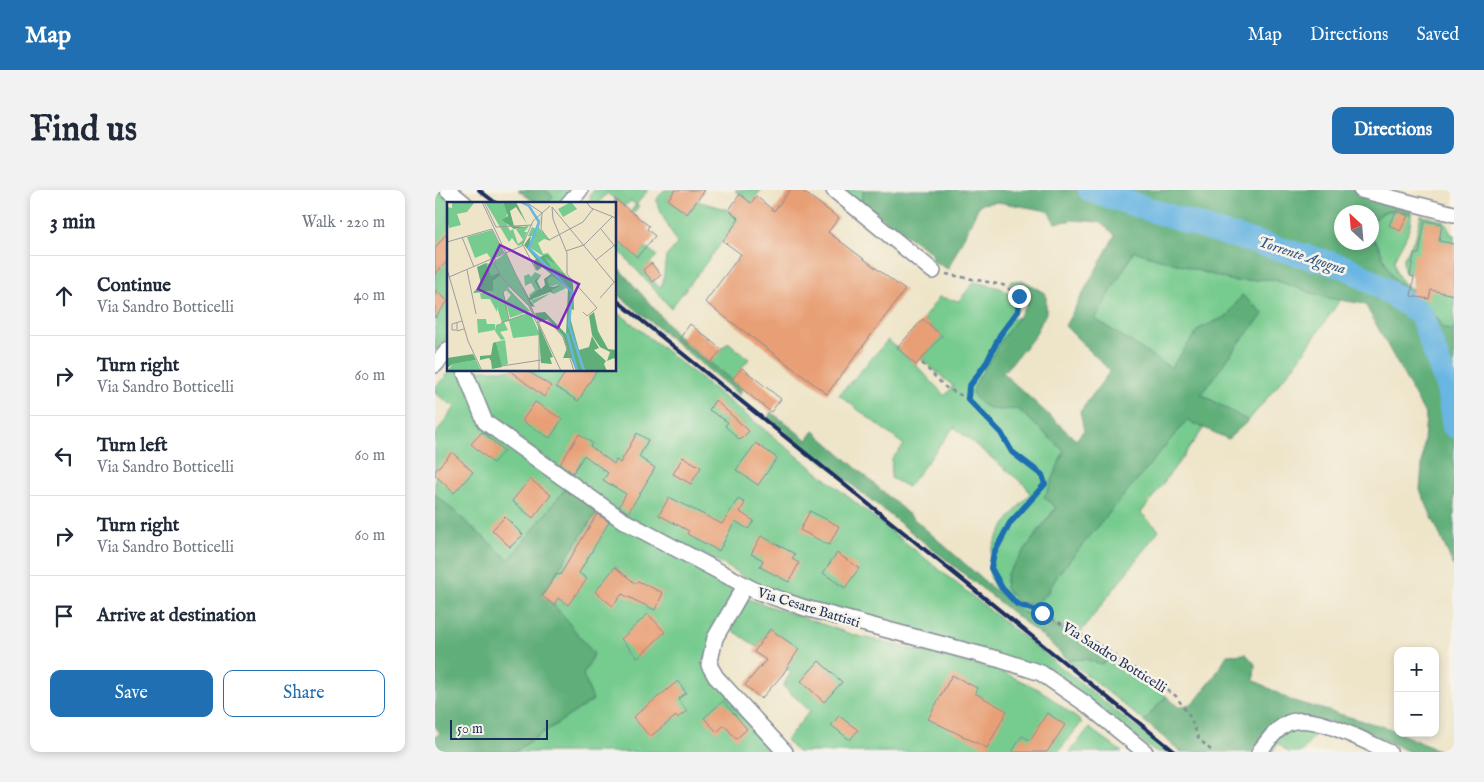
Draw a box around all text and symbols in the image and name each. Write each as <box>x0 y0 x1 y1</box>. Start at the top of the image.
text: Map <box>25 20 71 51</box>
text: Map <box>1248 24 1282 47</box>
text: Directions <box>1310 24 1388 47</box>
text: Saved <box>1416 24 1459 47</box>
button: Directions <box>1332 107 1454 154</box>
text: Find us <box>30 108 137 153</box>
inset map <box>447 202 616 371</box>
north arrow <box>1334 205 1379 250</box>
text: 3 min <box>50 209 95 236</box>
text: Walk · 220 m <box>302 213 385 233</box>
water label: Torrente Agogna <box>1255 232 1349 280</box>
text: Continue <box>97 274 171 298</box>
icon: ahead <box>50 282 78 310</box>
route end <box>1008 285 1031 308</box>
text: 40 m <box>353 286 385 306</box>
text: Via Sandro Botticelli <box>97 298 234 318</box>
text: Turn right <box>97 354 179 378</box>
icon: right <box>50 362 78 390</box>
text: 60 m <box>355 366 385 386</box>
text: Via Sandro Botticelli <box>97 378 234 398</box>
text: Turn left <box>97 434 168 458</box>
icon: left <box>50 442 78 470</box>
text: 60 m <box>355 446 385 466</box>
text: Via Sandro Botticelli <box>97 458 234 478</box>
text: Turn right <box>97 514 179 538</box>
icon: right <box>50 522 78 550</box>
text: 60 m <box>355 526 385 546</box>
text: Via Sandro Botticelli <box>97 538 234 558</box>
street label: Via Cesare Battisti <box>754 584 862 632</box>
icon: arrive <box>50 602 78 630</box>
route start <box>1031 602 1054 625</box>
text: Arrive at destination <box>97 604 256 628</box>
street label: Via Sandro Botticelli <box>1058 618 1170 697</box>
map controls <box>1394 647 1439 737</box>
button: + <box>1394 647 1439 692</box>
button: Save <box>50 670 213 717</box>
button: Share <box>223 670 385 717</box>
button: − <box>1394 692 1439 737</box>
scale bar <box>450 717 547 740</box>
text: 50 m <box>457 720 483 738</box>

